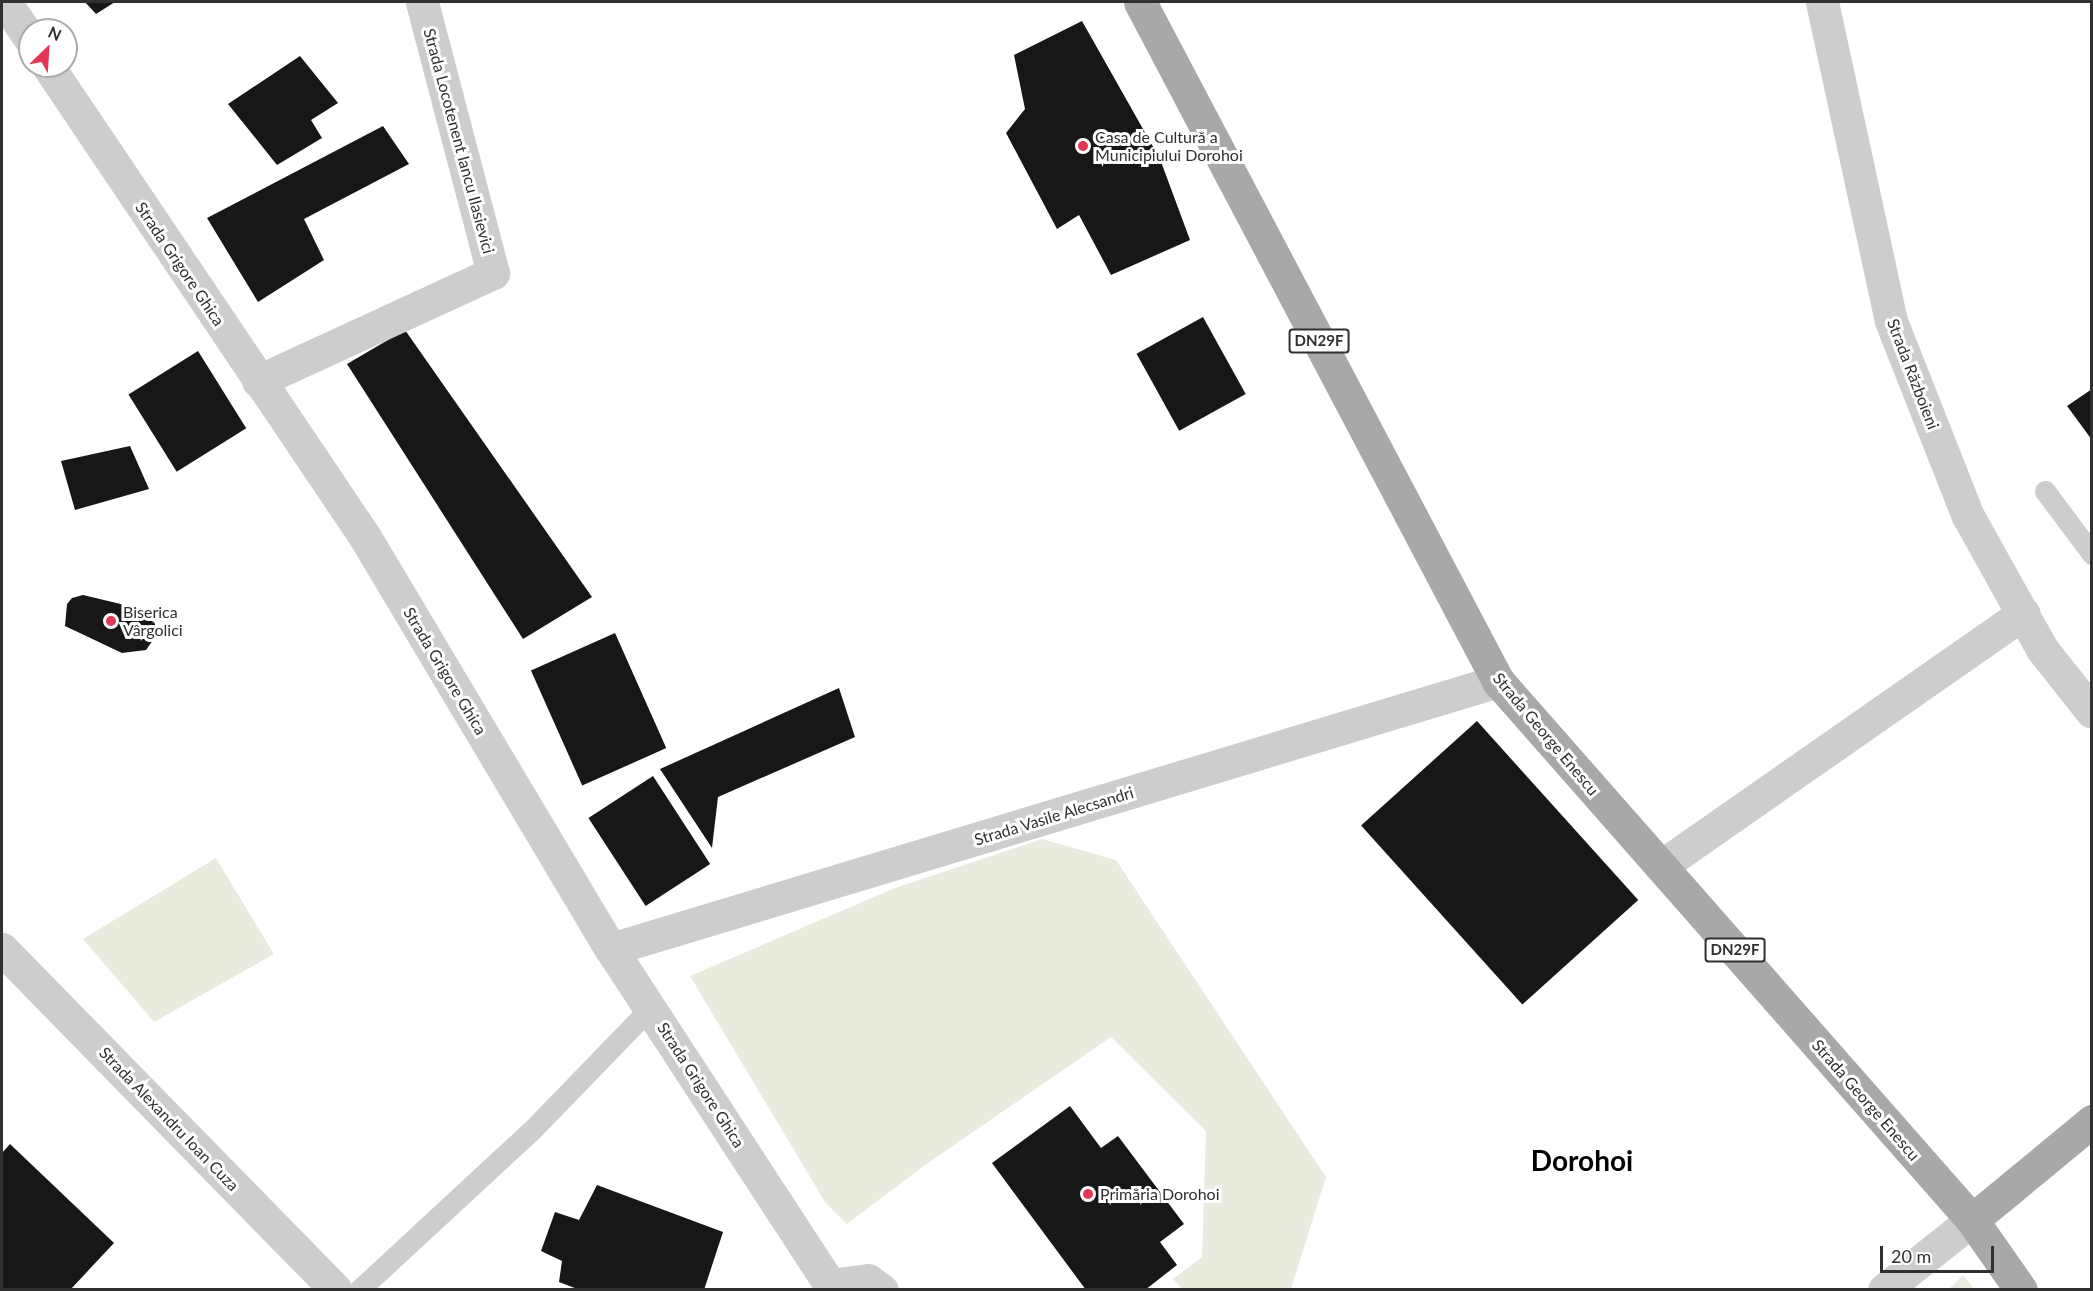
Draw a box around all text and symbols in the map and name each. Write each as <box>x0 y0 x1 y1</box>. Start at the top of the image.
north arrow <box>18 18 78 78</box>
text: N <box>45 22 65 44</box>
street label: Strada Locotenent Iancu Ilasievici <box>420 26 498 256</box>
place label: Casa de Cultură a Municipiului Dorohoi <box>1095 127 1243 165</box>
marker: Casa de Cultură a Municipiului Dorohoi <box>1076 139 1090 153</box>
street label: Strada Grigore Ghica <box>131 198 229 330</box>
street label: Strada Războieni <box>1883 316 1943 432</box>
road number: DN29F <box>1288 329 1350 353</box>
place label: Biserica Vârgolici <box>123 602 183 640</box>
street label: Strada Grigore Ghica <box>399 604 491 738</box>
marker: Biserica Vârgolici <box>104 614 118 628</box>
street label: Strada George Enescu <box>1489 669 1603 799</box>
street label: Strada Vasile Alecsandri <box>972 782 1136 850</box>
road number: DN29F <box>1704 938 1766 962</box>
street label: Strada Grigore Ghica <box>653 1019 749 1151</box>
street label: Strada George Enescu <box>1808 1036 1924 1164</box>
street label: Strada Alexandru Ioan Cuza <box>95 1043 243 1195</box>
district label: Dorohoi <box>1531 1143 1633 1177</box>
place label: Primăria Dorohoi <box>1100 1184 1219 1204</box>
marker: Primăria Dorohoi <box>1081 1187 1095 1201</box>
scale bar <box>1883 1234 1997 1272</box>
text: 20 m <box>1891 1245 1931 1267</box>

